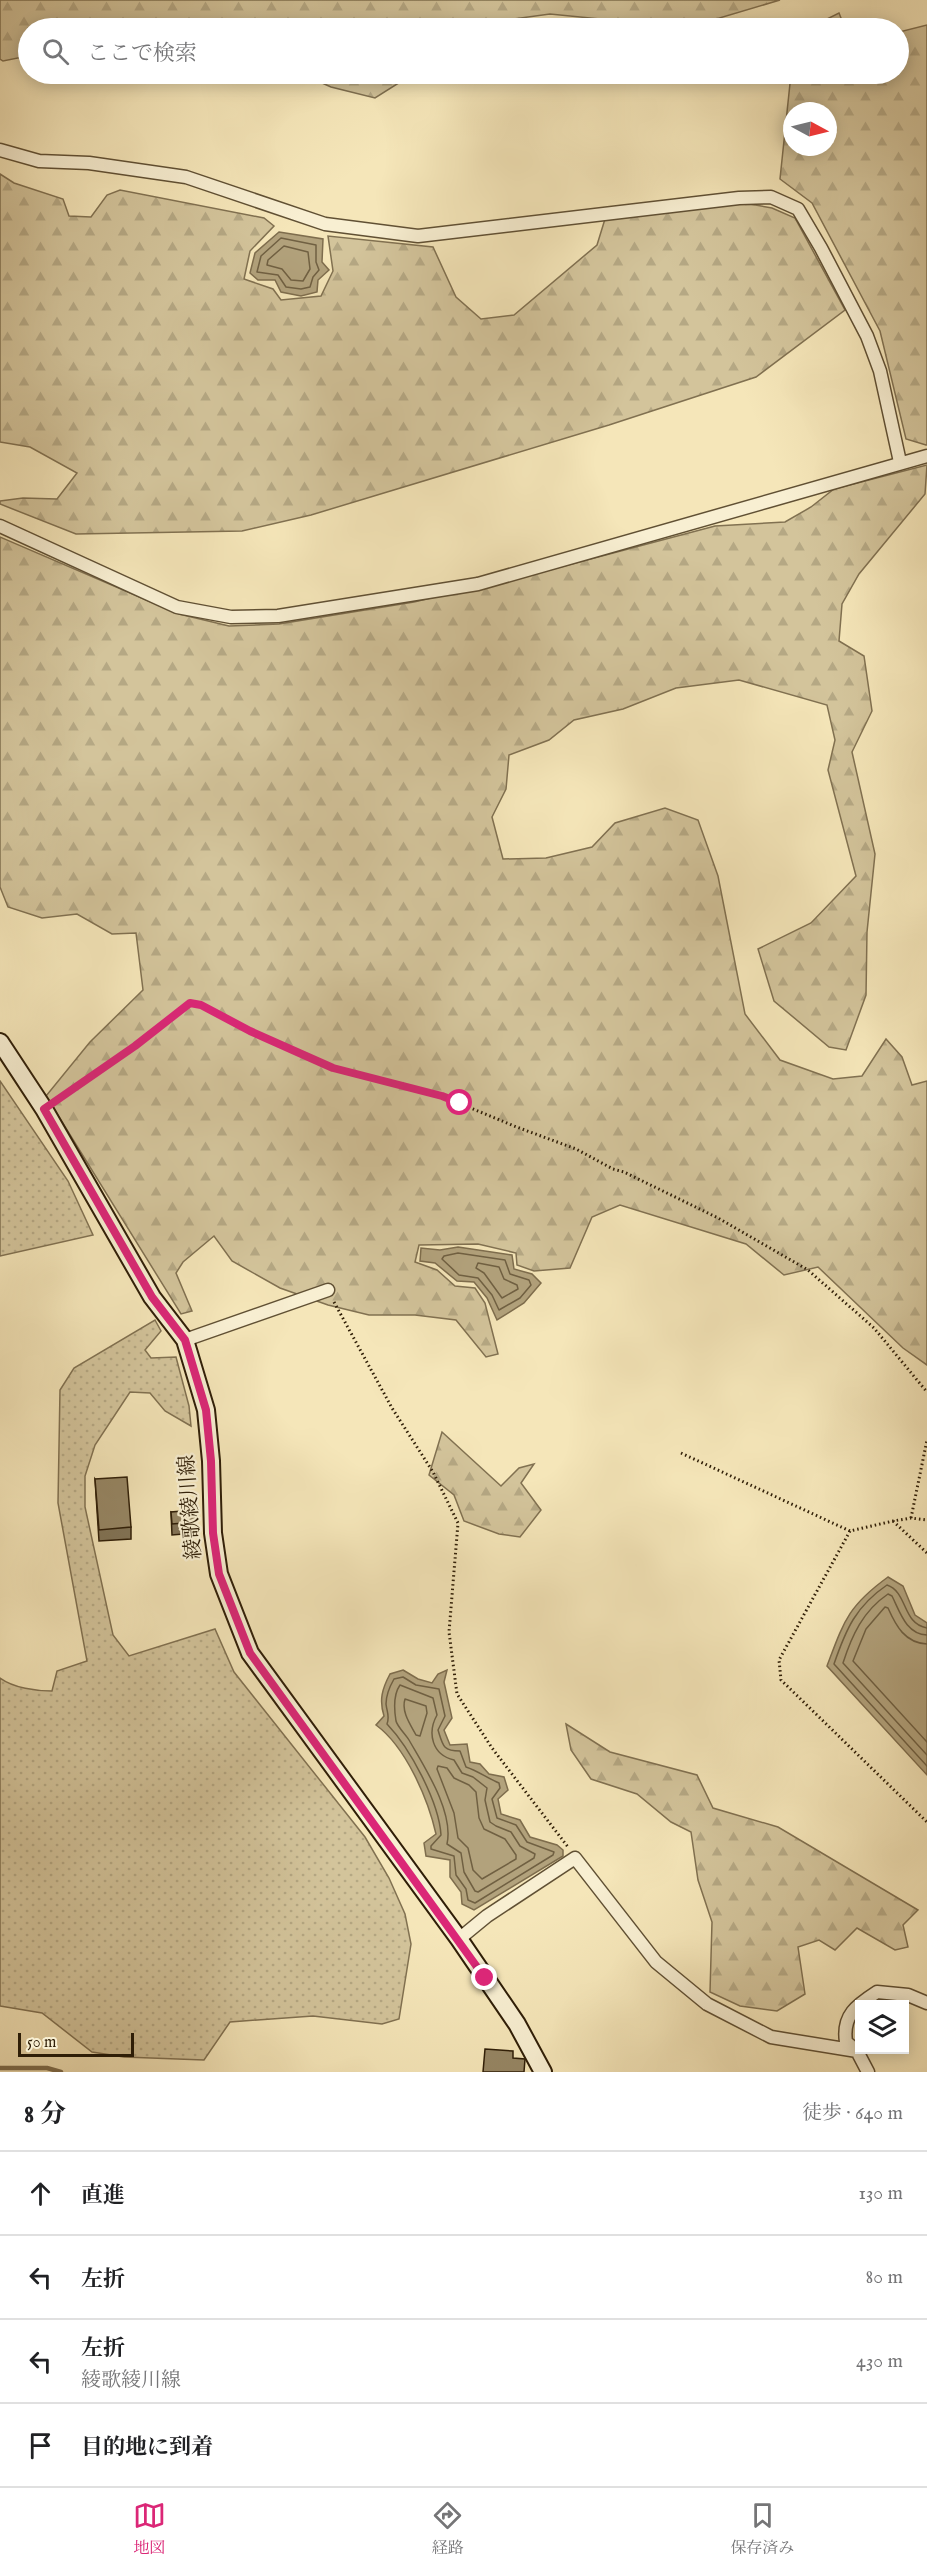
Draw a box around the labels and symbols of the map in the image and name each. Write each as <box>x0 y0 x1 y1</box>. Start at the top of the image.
north arrow <box>783 102 837 156</box>
route start <box>446 1089 472 1115</box>
street label: 綾歌綾川線 <box>174 1454 208 1560</box>
route end <box>471 1964 497 1990</box>
scale bar <box>18 2030 134 2058</box>

